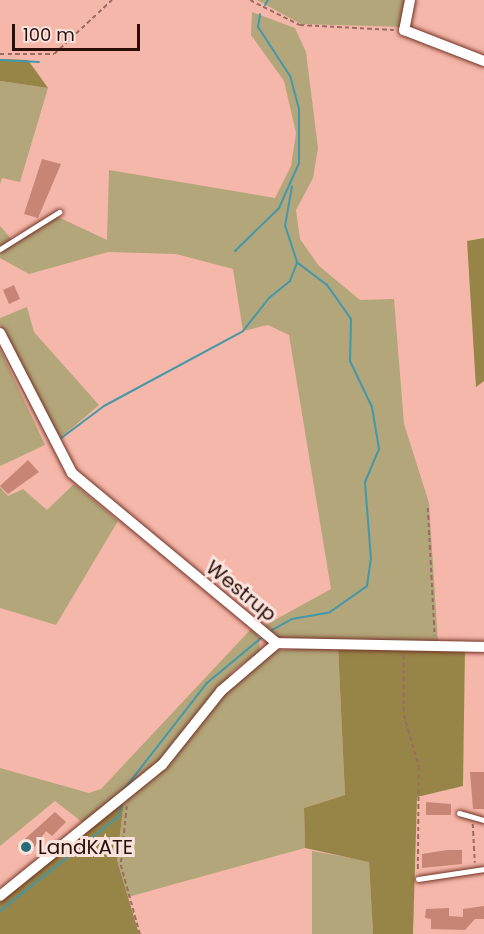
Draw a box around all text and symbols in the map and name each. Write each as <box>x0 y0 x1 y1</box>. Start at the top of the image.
scale bar <box>15 12 142 50</box>
text: 100 m <box>23 22 75 47</box>
street label: Westrup <box>201 555 281 627</box>
place label: LandKATE <box>38 835 133 859</box>
marker: LandKATE <box>19 840 33 854</box>

